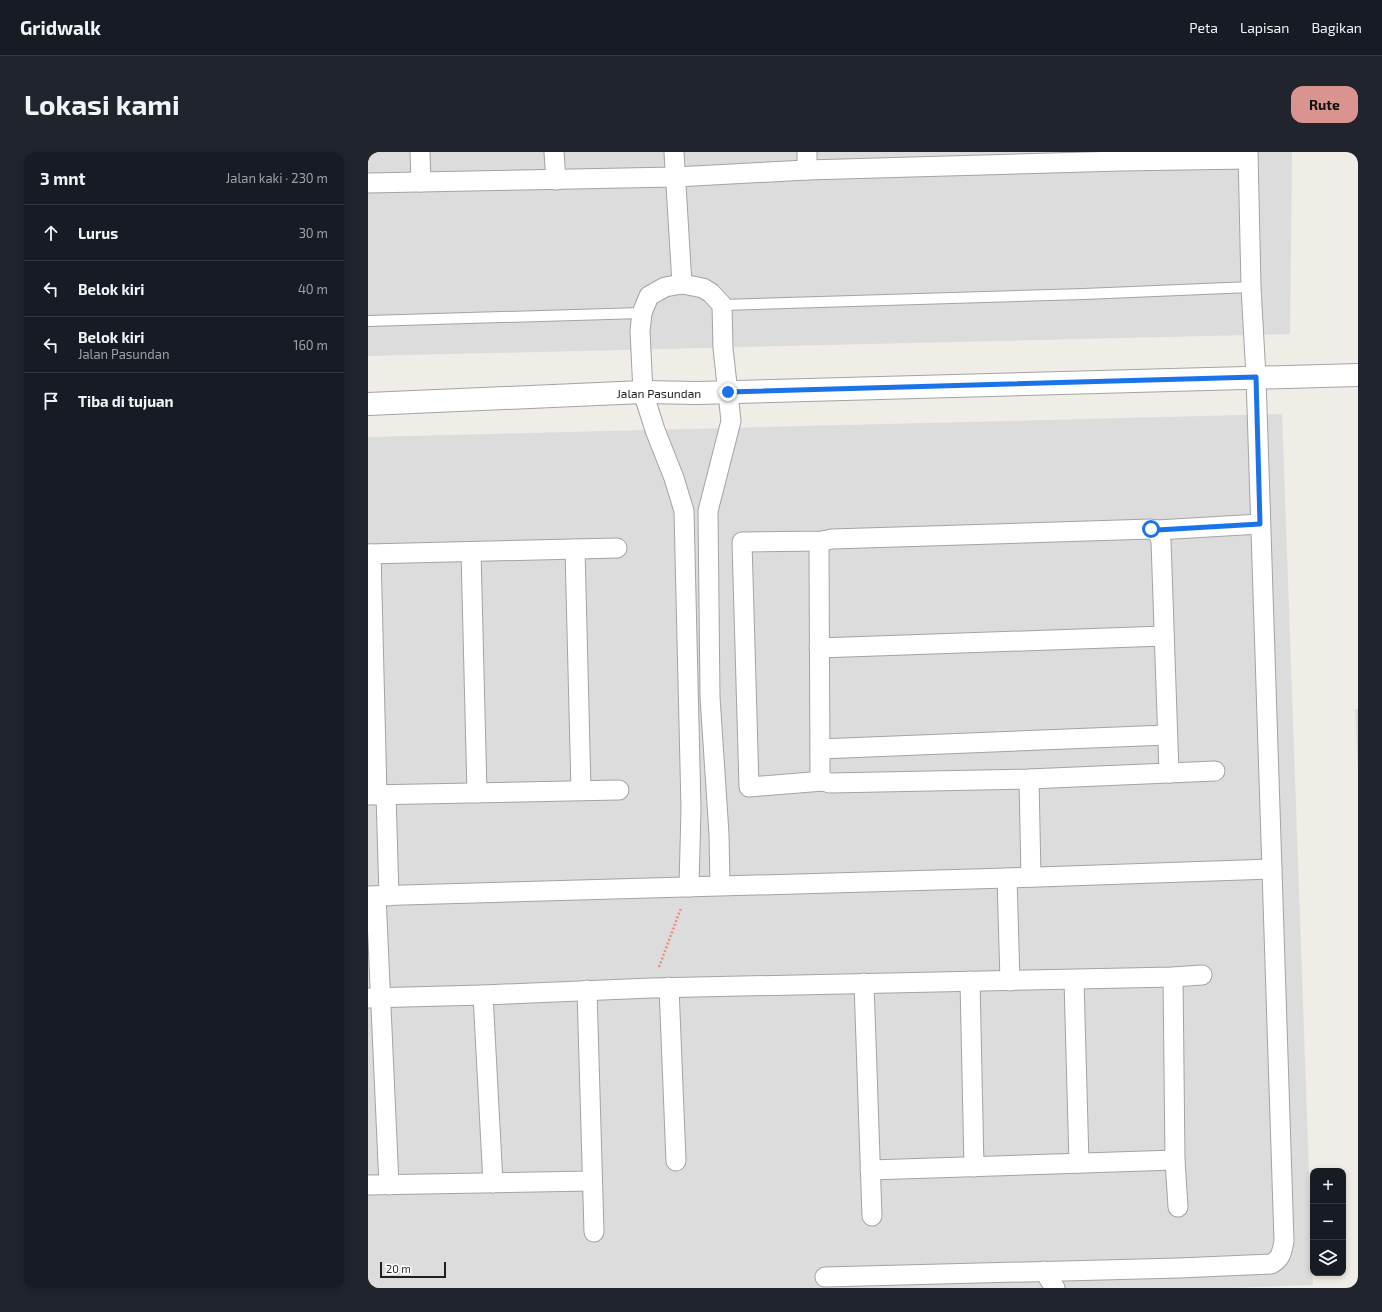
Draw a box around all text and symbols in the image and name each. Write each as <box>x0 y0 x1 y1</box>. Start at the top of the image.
text: Gridwalk <box>20 16 101 39</box>
text: Peta <box>1189 19 1218 36</box>
text: Lapisan <box>1240 19 1289 36</box>
text: Bagikan <box>1311 19 1362 36</box>
button: Rute <box>1291 86 1358 123</box>
text: Lokasi kami <box>24 87 180 121</box>
text: 3 mnt <box>40 168 85 188</box>
text: Jalan kaki · 230 m <box>226 170 328 186</box>
icon: ahead <box>40 222 62 244</box>
text: Lurus <box>78 224 118 242</box>
text: 30 m <box>299 225 328 241</box>
icon: left <box>40 278 62 300</box>
text: Belok kiri <box>78 280 144 298</box>
text: 40 m <box>298 281 328 297</box>
text: Belok kiri <box>78 328 144 346</box>
icon: left <box>40 334 62 356</box>
text: 160 m <box>293 337 328 353</box>
text: Jalan Pasundan <box>78 346 169 362</box>
route end <box>719 383 737 401</box>
street label: Jalan Pasundan <box>617 386 701 400</box>
icon: arrive <box>40 390 62 412</box>
text: Tiba di tujuan <box>78 392 174 410</box>
route start <box>1142 520 1160 538</box>
map controls <box>1310 1168 1346 1276</box>
button: + <box>1310 1168 1346 1204</box>
button: − <box>1310 1204 1346 1240</box>
button: layers <box>1310 1240 1346 1276</box>
scale bar <box>380 1260 446 1279</box>
text: 20 m <box>386 1262 411 1275</box>

